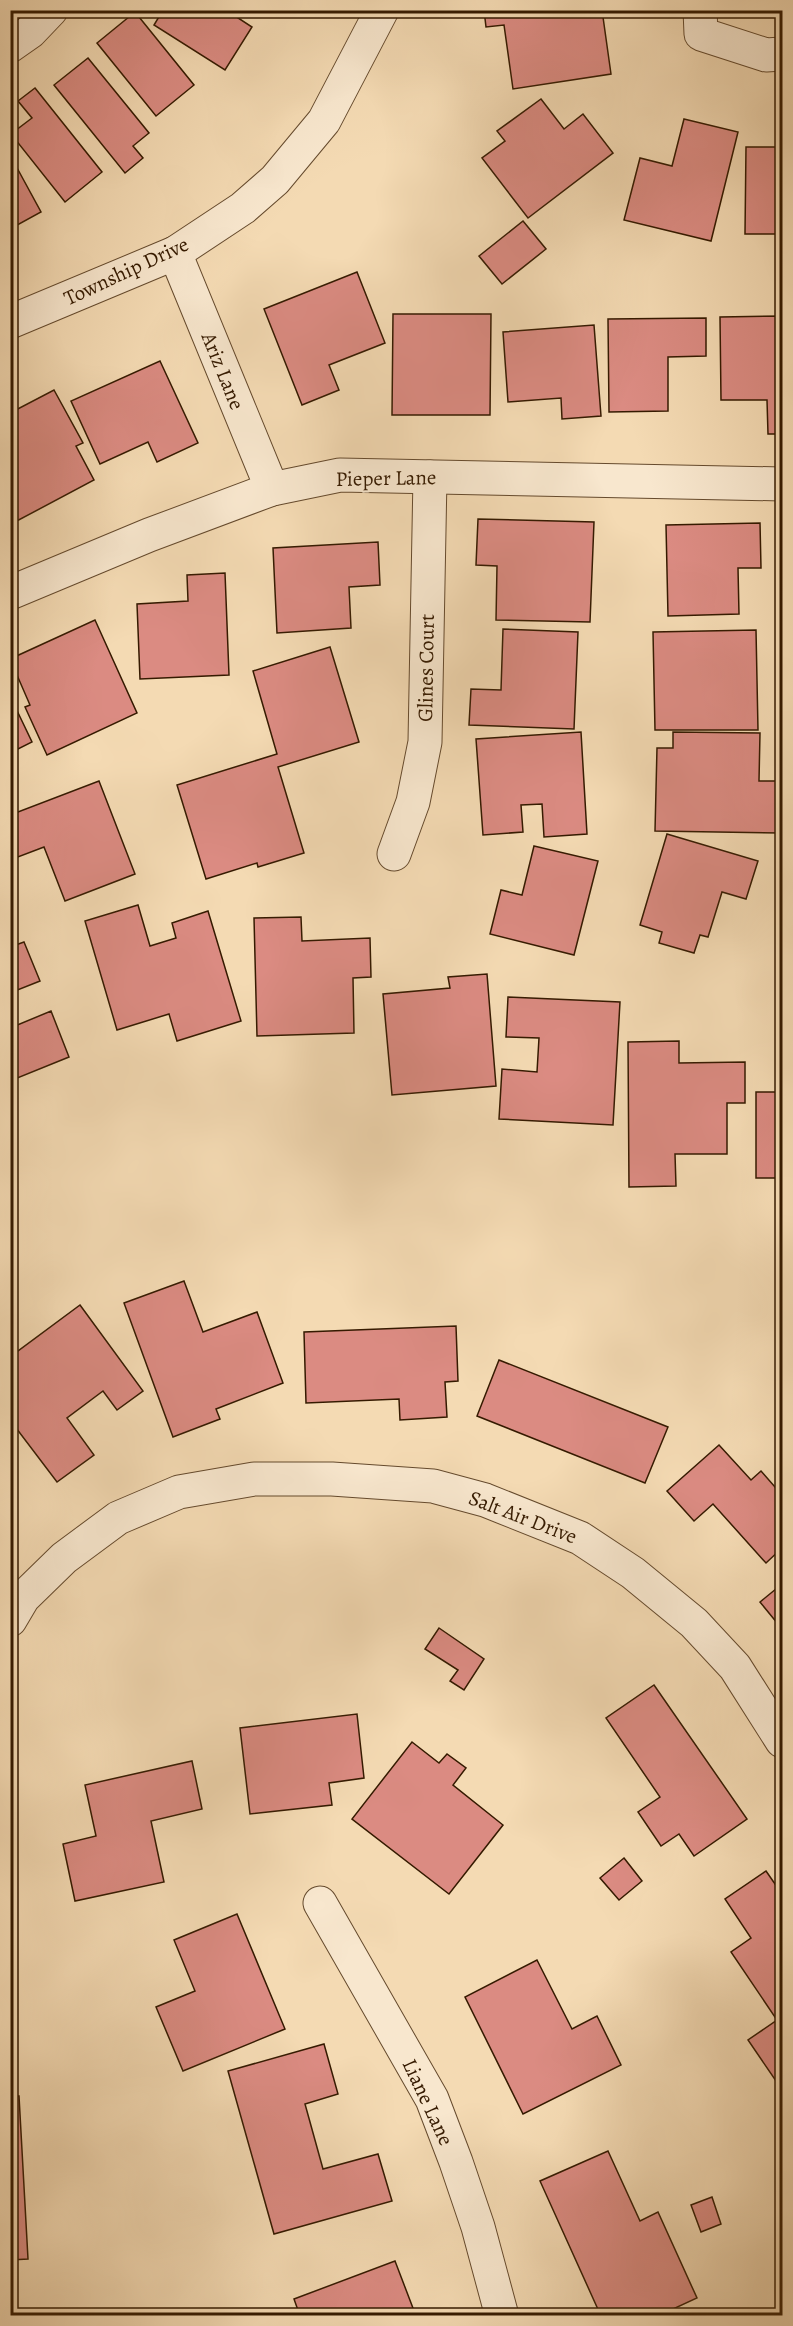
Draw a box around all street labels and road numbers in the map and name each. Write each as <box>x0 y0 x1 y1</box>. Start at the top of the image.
street label: Township Drive <box>59 230 193 312</box>
street label: Ariz Lane <box>194 327 251 414</box>
street label: Pieper Lane <box>335 463 437 493</box>
street label: Glines Court <box>411 614 441 722</box>
street label: Salt Air Drive <box>465 1484 581 1550</box>
street label: Liane Lane <box>396 2054 460 2150</box>

